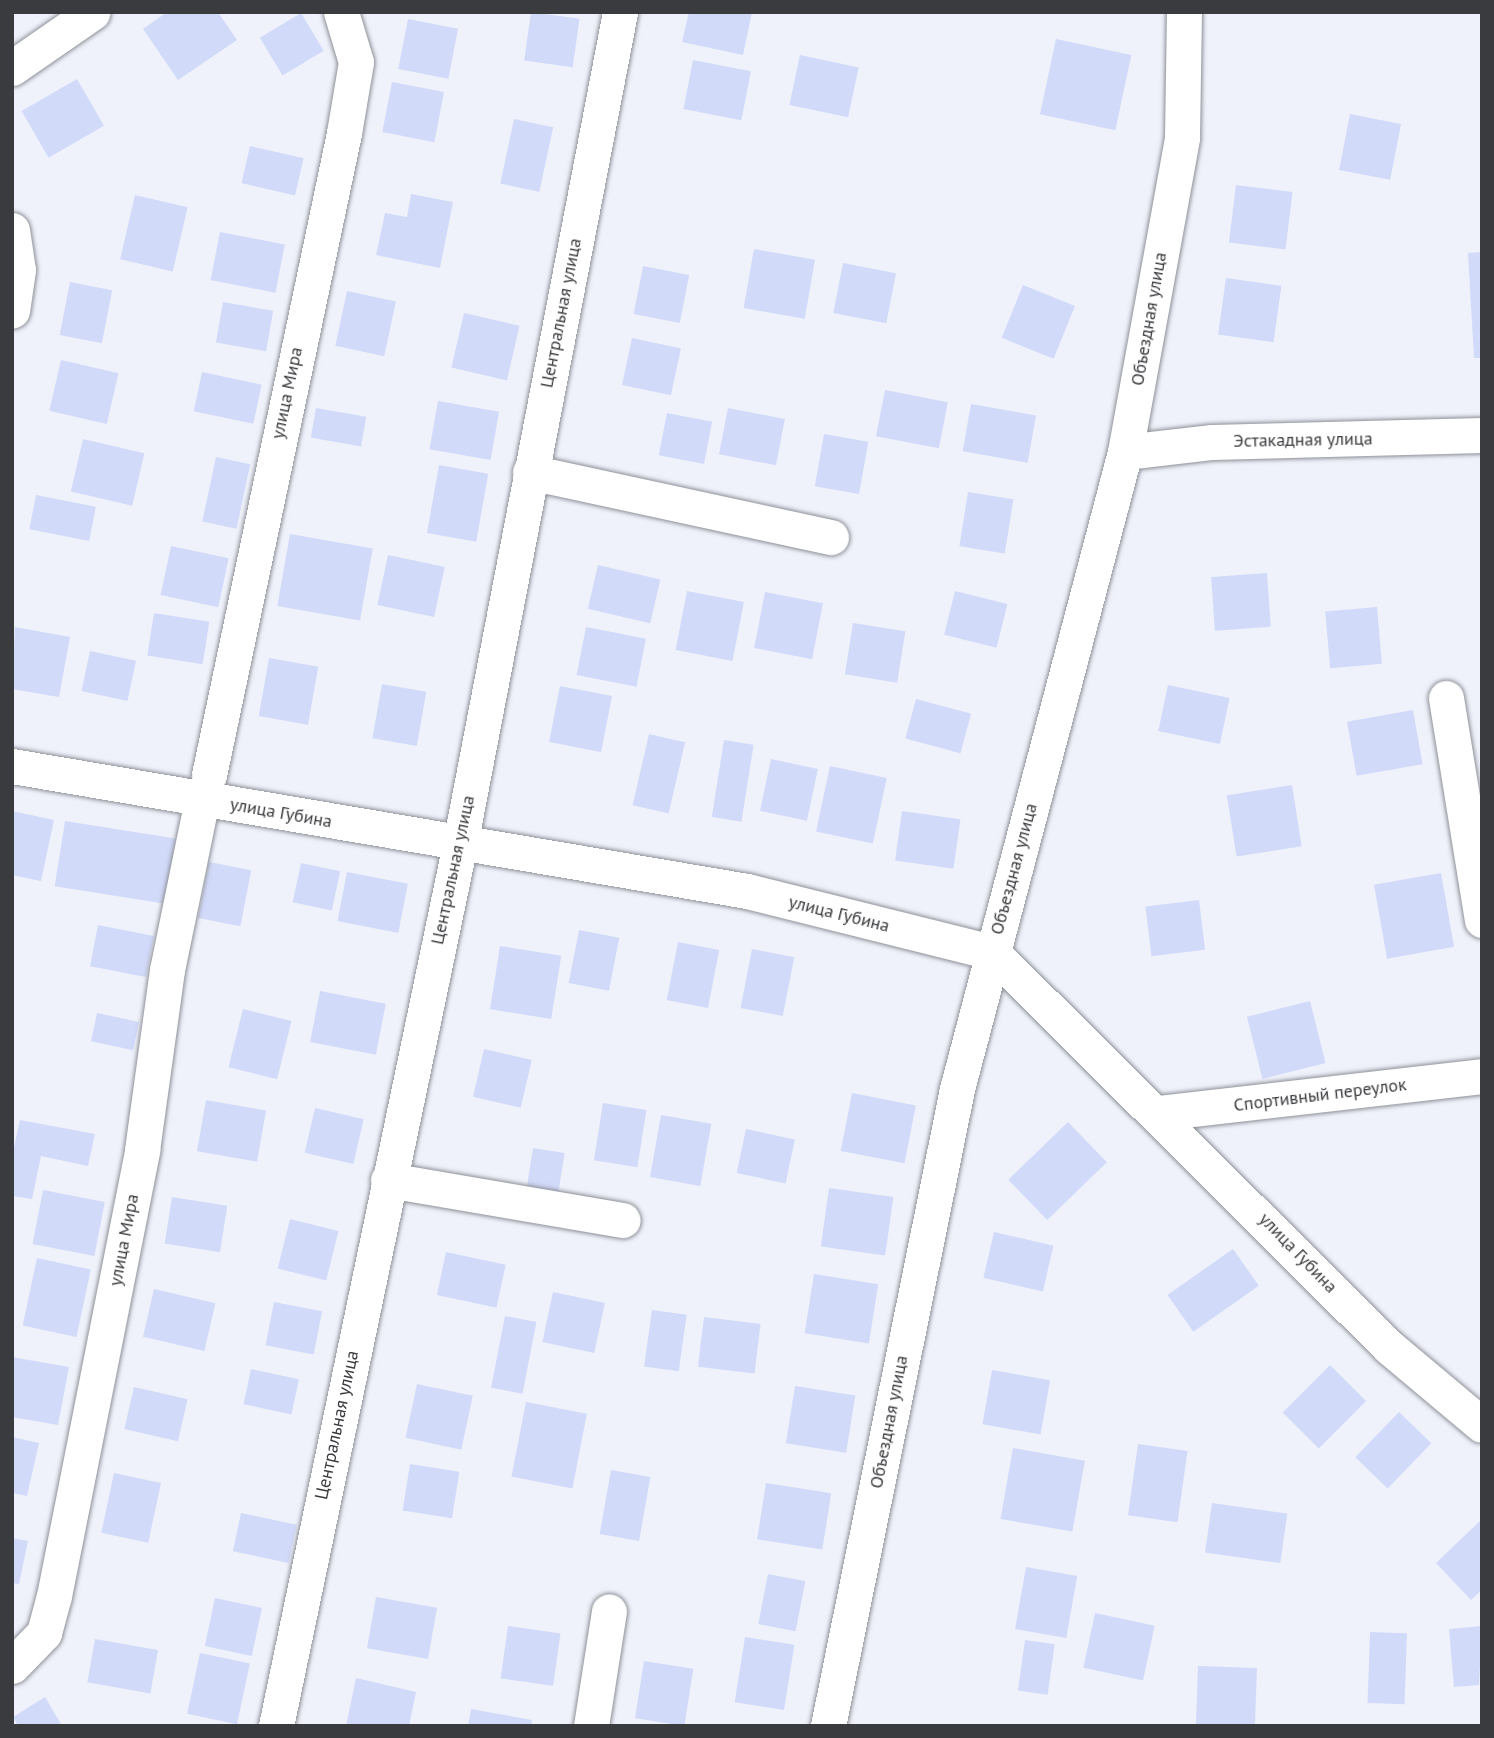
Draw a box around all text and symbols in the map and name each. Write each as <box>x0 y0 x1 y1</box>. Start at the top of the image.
street label: Центральная улица <box>536 236 586 390</box>
street label: Объездная улица <box>1127 251 1171 387</box>
street label: улица Мира <box>267 345 307 441</box>
street label: Эстакадная улица <box>1233 428 1373 452</box>
street label: улица Губина <box>228 793 334 833</box>
street label: Центральная улица <box>427 793 479 947</box>
street label: Объездная улица <box>986 801 1042 937</box>
street label: улица Губина <box>786 891 892 937</box>
street label: Спортивный переулок <box>1232 1074 1408 1116</box>
street label: улица Мира <box>104 1192 144 1288</box>
street label: улица Губина <box>1254 1208 1342 1298</box>
street label: Центральная улица <box>311 1348 363 1502</box>
street label: Объездная улица <box>866 1354 912 1490</box>

